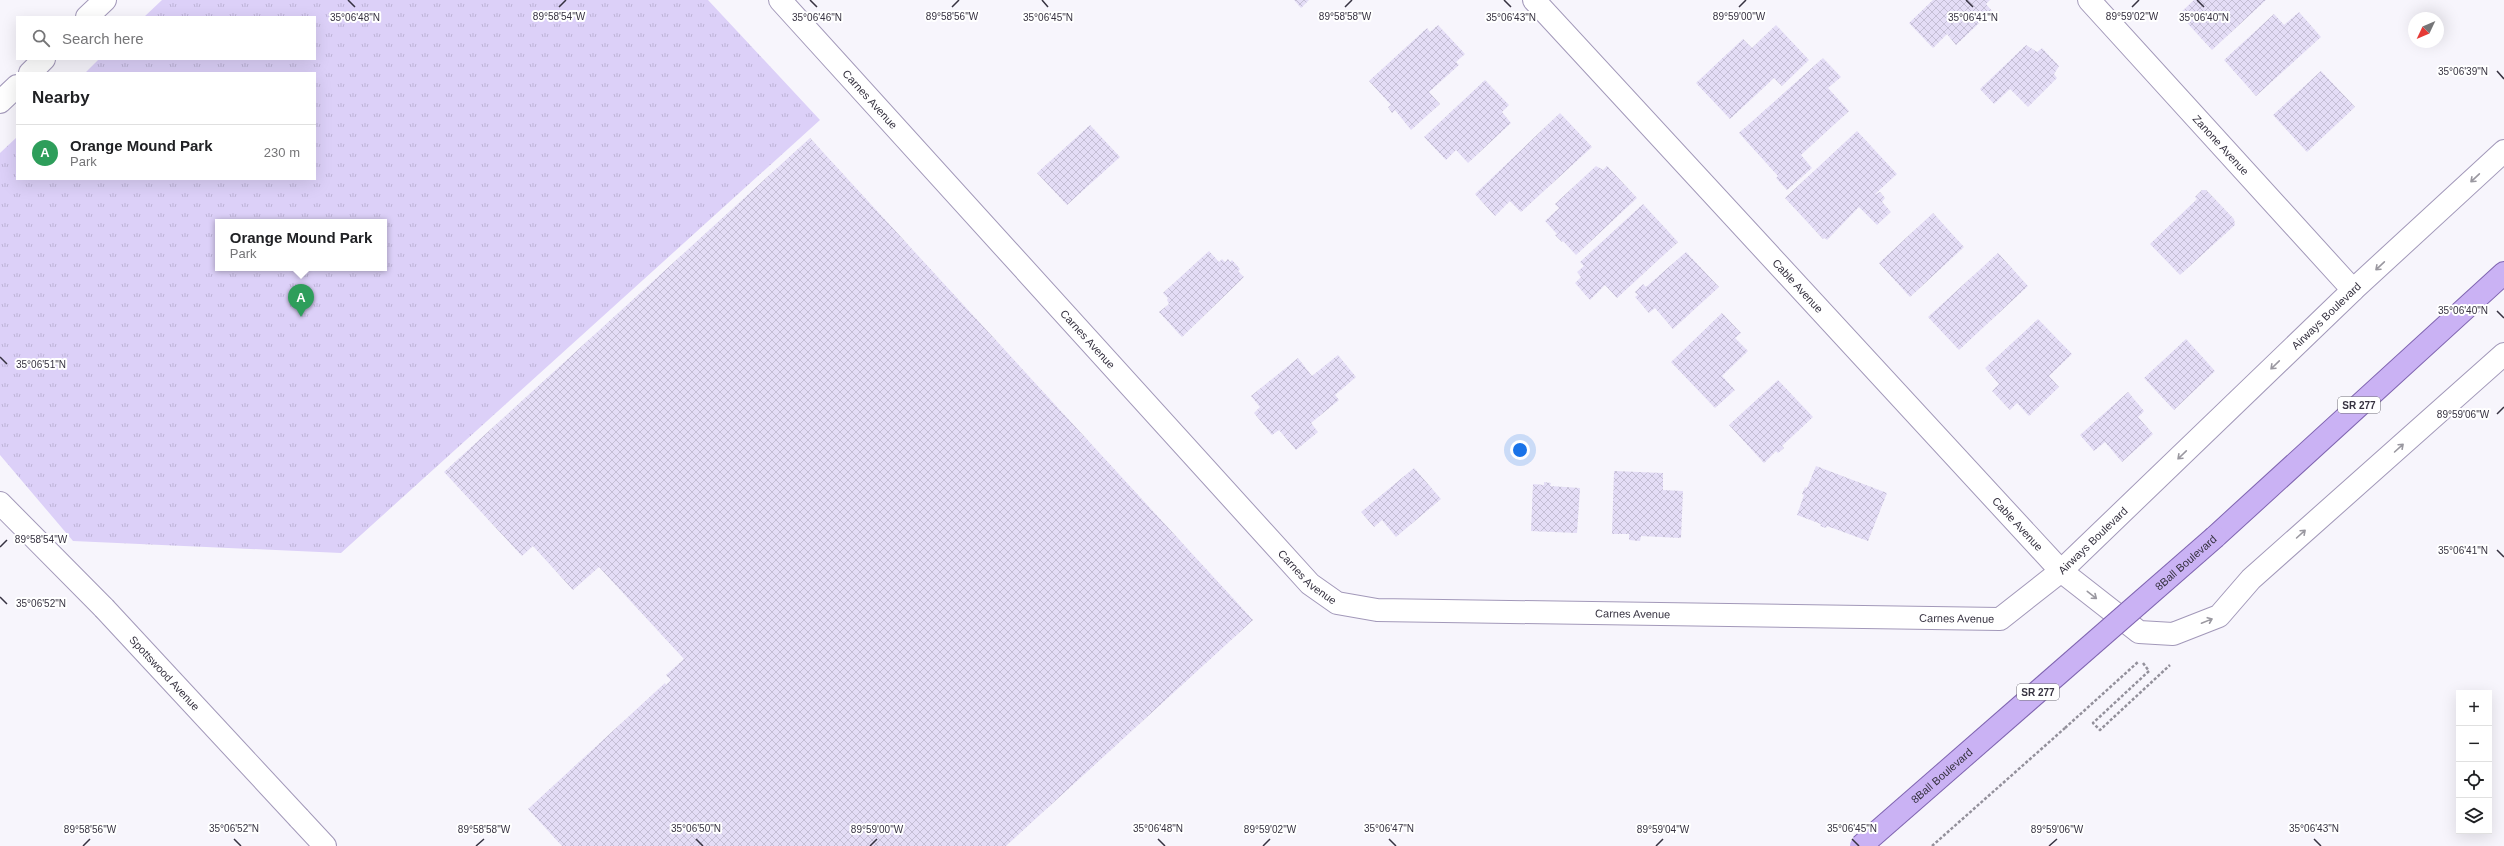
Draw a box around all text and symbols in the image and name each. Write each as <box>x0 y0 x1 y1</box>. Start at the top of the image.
text: 89°58'54"W <box>533 11 586 22</box>
text: 89°58'56"W <box>926 11 979 22</box>
text: 89°58'58"W <box>1319 11 1372 22</box>
text: 89°59'00"W <box>1713 11 1766 22</box>
text: 89°59'02"W <box>2106 11 2159 22</box>
text: 35°06'48"N <box>330 12 380 23</box>
text: 35°06'46"N <box>792 12 842 23</box>
text: 35°06'45"N <box>1023 12 1073 23</box>
text: 35°06'43"N <box>1486 12 1536 23</box>
text: 35°06'41"N <box>1948 12 1998 23</box>
text: 35°06'40"N <box>2179 12 2229 23</box>
north arrow <box>2408 12 2444 48</box>
search box <box>16 16 316 60</box>
icon: search <box>30 27 52 49</box>
text: Search here <box>62 30 144 47</box>
text: 35°06'39"N <box>2438 66 2488 77</box>
street label: Carnes Avenue <box>840 67 900 131</box>
text: Nearby <box>32 88 90 107</box>
street label: Zanone Avenue <box>2191 112 2251 177</box>
text: Orange Mound Park <box>70 137 213 154</box>
text: A <box>40 145 50 160</box>
text: 230 m <box>264 145 300 160</box>
text: Park <box>70 154 97 169</box>
one-way arrow <box>2470 173 2480 182</box>
popup <box>215 219 387 271</box>
text: Orange Mound Park <box>230 229 372 246</box>
text: Park <box>230 246 256 261</box>
street label: Cable Avenue <box>1770 257 1825 315</box>
one-way arrow <box>2375 261 2385 271</box>
street label: Airways Boulevard <box>2289 280 2363 352</box>
pin: A <box>288 284 314 317</box>
text: 35°06'40"N <box>2438 305 2488 316</box>
street label: Carnes Avenue <box>1058 307 1117 371</box>
text: 35°06'51"N <box>16 359 66 370</box>
one-way arrow <box>2270 360 2280 370</box>
road number: SR 277 <box>2338 397 2380 413</box>
text: 89°59'06"W <box>2437 409 2490 420</box>
your location <box>1510 440 1530 460</box>
one-way arrow <box>2393 443 2404 452</box>
one-way arrow <box>2177 450 2187 460</box>
street label: Cable Avenue <box>1990 495 2045 553</box>
street label: Airways Boulevard <box>2056 505 2130 576</box>
one-way arrow <box>2296 530 2306 539</box>
street label: 8Ball Boulevard <box>2153 533 2219 592</box>
text: 89°58'54"W <box>15 534 68 545</box>
text: 35°06'41"N <box>2438 545 2488 556</box>
street label: Carnes Avenue <box>1276 547 1339 607</box>
one-way arrow <box>2086 591 2097 599</box>
text: 35°06'52"N <box>16 598 66 609</box>
street label: Carnes Avenue <box>1595 607 1670 620</box>
street label: Carnes Avenue <box>1919 612 1994 625</box>
one-way arrow <box>2200 617 2212 624</box>
street label: Spottswood Avenue <box>127 634 202 713</box>
road number: SR 277 <box>2017 684 2059 700</box>
map controls <box>2456 690 2492 834</box>
button: + <box>2456 690 2492 726</box>
button: − <box>2456 726 2492 762</box>
street label: 8Ball Boulevard <box>1909 746 1975 806</box>
button: locate <box>2456 762 2492 798</box>
button: layers <box>2456 798 2492 834</box>
text: 35°06'52"N <box>209 823 259 834</box>
text: 35°06'50"N <box>671 823 721 834</box>
text: 35°06'48"N <box>1133 823 1183 834</box>
text: 35°06'47"N <box>1364 823 1414 834</box>
text: 35°06'45"N <box>1827 823 1877 834</box>
text: 35°06'43"N <box>2289 823 2339 834</box>
text: 89°58'56"W <box>64 824 117 835</box>
text: 89°58'58"W <box>458 824 511 835</box>
text: 89°59'00"W <box>851 824 904 835</box>
text: 89°59'02"W <box>1244 824 1297 835</box>
text: 89°59'04"W <box>1637 824 1690 835</box>
text: 89°59'06"W <box>2031 824 2084 835</box>

